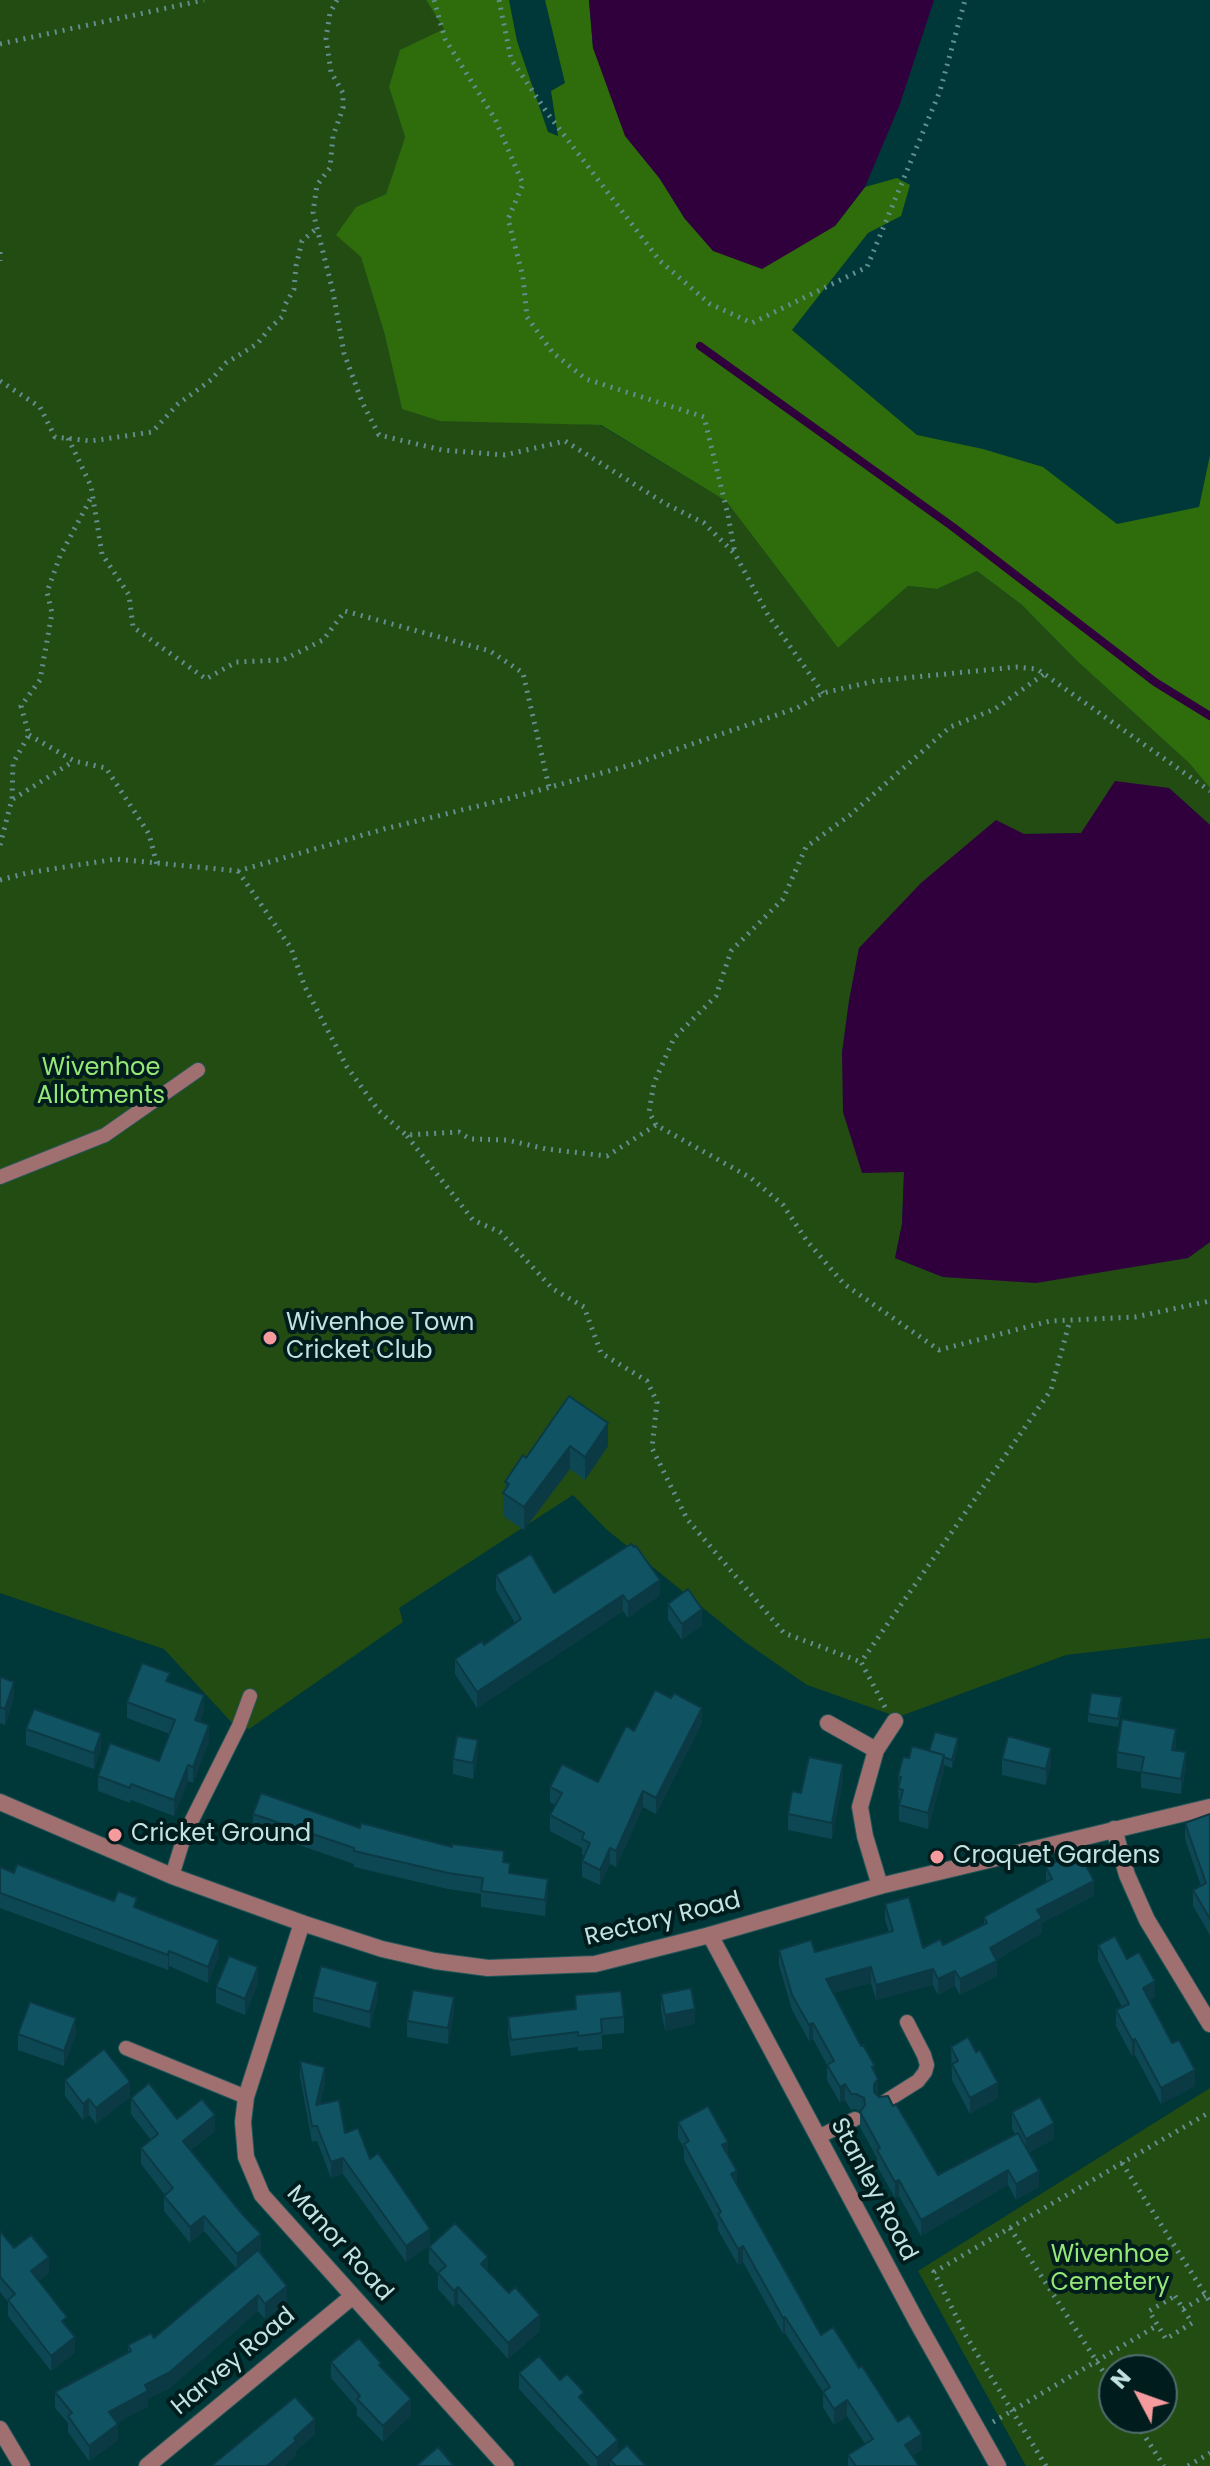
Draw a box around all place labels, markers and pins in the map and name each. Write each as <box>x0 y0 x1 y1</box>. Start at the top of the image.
place label: Wivenhoe Town Cricket Club <box>286 1310 474 1366</box>
marker: Wivenhoe Town Cricket Club <box>261 1329 279 1347</box>
place label: Cricket Ground <box>131 1821 311 1849</box>
marker: Cricket Ground <box>106 1826 124 1844</box>
place label: Croquet Gardens <box>953 1843 1160 1871</box>
marker: Croquet Gardens <box>928 1848 946 1866</box>

